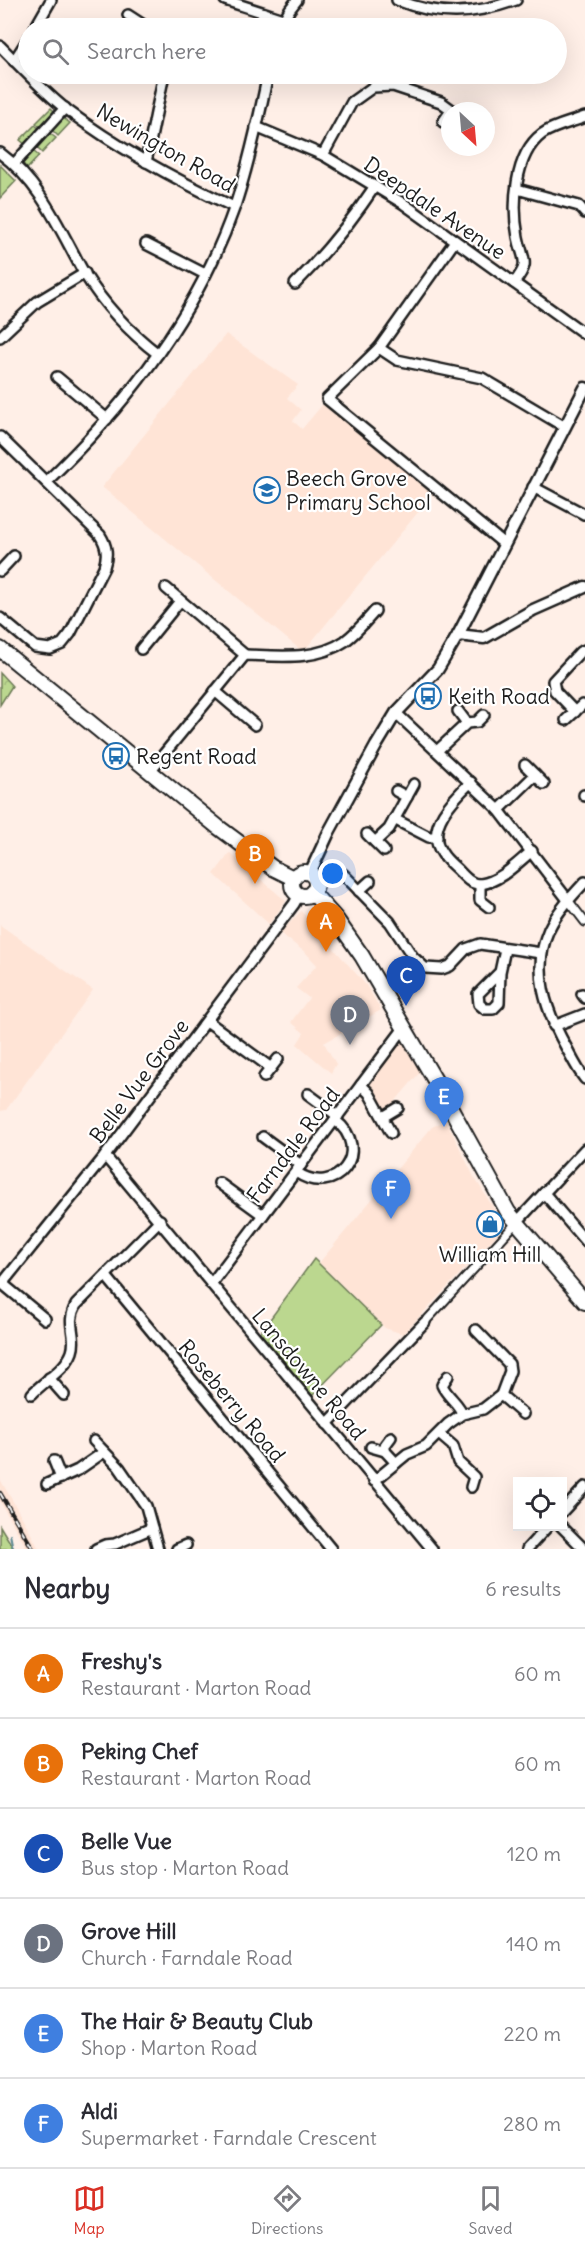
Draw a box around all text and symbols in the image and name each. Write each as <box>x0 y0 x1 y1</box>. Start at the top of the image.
search box <box>18 18 567 84</box>
icon: search <box>39 35 72 68</box>
text: Search here <box>87 37 206 65</box>
street label: Newington Road <box>92 97 240 199</box>
north arrow <box>441 102 495 156</box>
street label: Deepdale Avenue <box>359 151 511 265</box>
place label: Beech Grove Primary School <box>286 465 431 516</box>
school or university icon: Beech Grove Primary School <box>252 475 282 505</box>
bus stop icon: Keith Road <box>413 681 443 711</box>
place label: Keith Road <box>448 683 550 710</box>
bus stop icon: Regent Road <box>101 741 131 771</box>
place label: Regent Road <box>136 743 257 770</box>
pin: B <box>236 834 274 884</box>
your location <box>318 859 347 888</box>
pin: A <box>306 902 346 952</box>
pin: C <box>386 956 426 1006</box>
pin: D <box>330 996 370 1045</box>
street label: Belle Vue Grove <box>83 1014 195 1148</box>
pin: E <box>424 1078 464 1127</box>
street label: Farndale Road <box>241 1082 345 1208</box>
pin: F <box>372 1170 410 1219</box>
shop icon: William Hill <box>475 1209 505 1239</box>
place label: William Hill <box>439 1241 541 1268</box>
street label: Lansdowne Road <box>246 1303 372 1445</box>
street label: Roseberry Road <box>173 1334 291 1468</box>
map controls <box>513 1477 567 1531</box>
button: locate <box>513 1477 567 1531</box>
text: Nearby <box>24 1572 110 1605</box>
text: 6 results <box>485 1576 561 1601</box>
text: Freshy's <box>81 1647 162 1675</box>
text: A <box>37 1661 50 1686</box>
text: 60 m <box>514 1661 561 1686</box>
text: Restaurant · Marton Road <box>81 1675 311 1700</box>
text: Peking Chef <box>81 1737 198 1765</box>
text: B <box>37 1751 50 1776</box>
text: 60 m <box>514 1751 561 1776</box>
text: Restaurant · Marton Road <box>81 1765 311 1790</box>
text: Belle Vue <box>81 1827 172 1855</box>
text: C <box>37 1841 50 1866</box>
text: 120 m <box>507 1841 561 1866</box>
text: Bus stop · Marton Road <box>81 1855 289 1880</box>
text: Grove Hill <box>81 1917 176 1945</box>
text: D <box>36 1931 51 1956</box>
text: 140 m <box>506 1931 561 1956</box>
text: Church · Farndale Road <box>81 1945 293 1970</box>
text: The Hair & Beauty Club <box>81 2007 313 2035</box>
text: E <box>38 2021 49 2046</box>
text: 220 m <box>504 2021 561 2046</box>
text: Shop · Marton Road <box>81 2035 257 2060</box>
text: Aldi <box>81 2097 118 2125</box>
text: F <box>38 2111 49 2136</box>
text: 280 m <box>503 2111 561 2136</box>
text: Supermarket · Farndale Crescent <box>81 2125 377 2150</box>
tab: Map <box>73 2182 106 2238</box>
tab: Directions <box>251 2182 323 2238</box>
tab: Saved <box>469 2182 512 2238</box>

